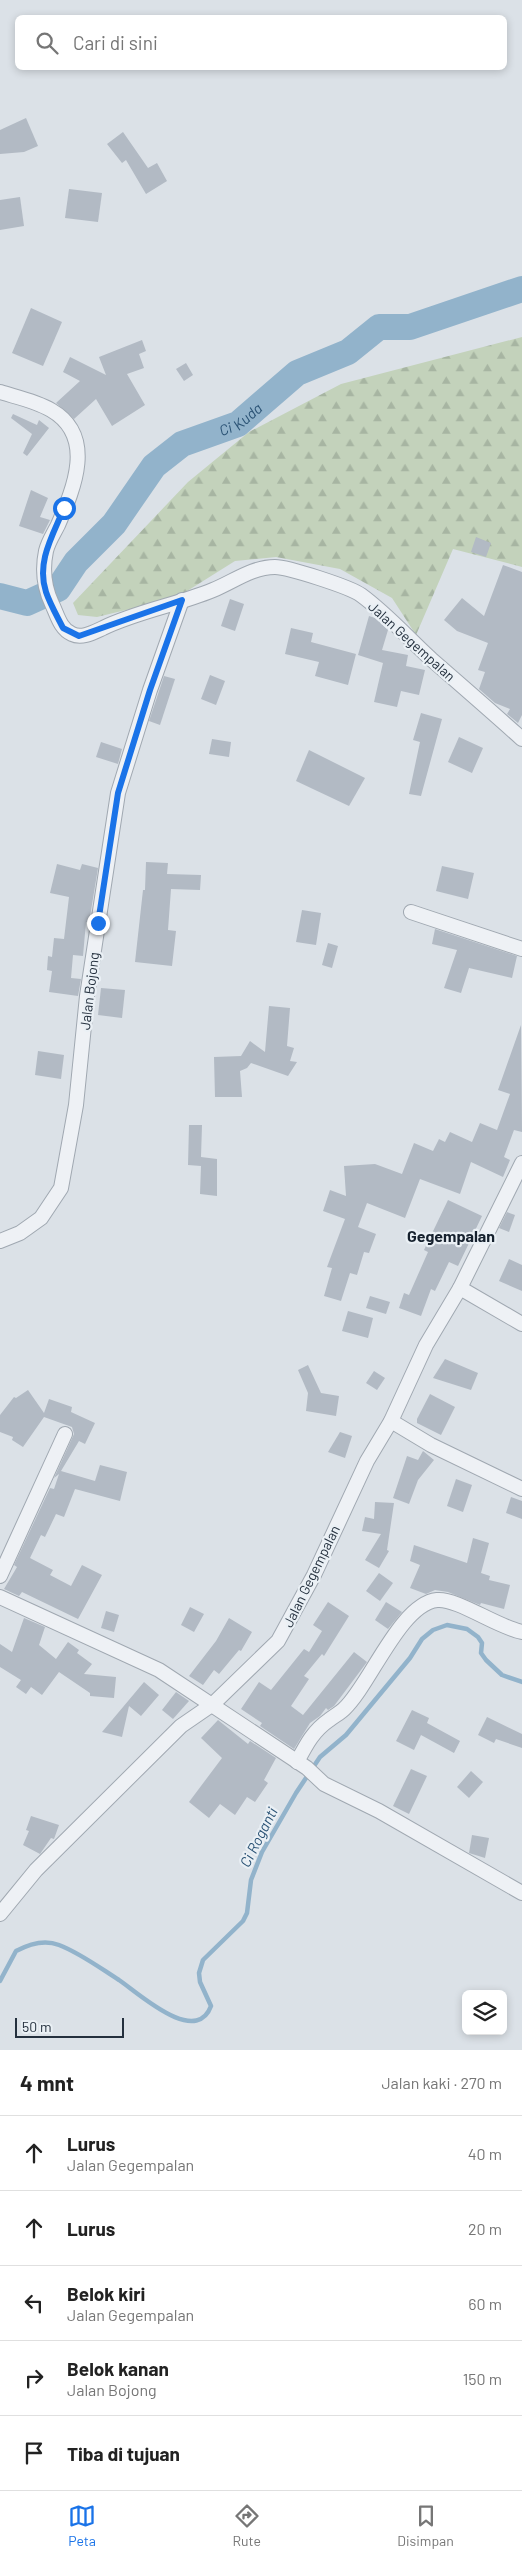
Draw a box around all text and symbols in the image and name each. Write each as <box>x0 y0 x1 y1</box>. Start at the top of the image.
search box <box>15 15 507 70</box>
icon: search <box>33 29 61 57</box>
text: Cari di sini <box>73 31 158 54</box>
water label: Ci Kuda <box>216 399 265 439</box>
route start <box>53 497 76 520</box>
street label: Jalan Gegempalan <box>365 597 459 685</box>
route end <box>87 912 110 935</box>
street label: Jalan Bojong <box>76 951 102 1031</box>
district label: Gegempalan <box>407 1226 495 1245</box>
street label: Jalan Gegempalan <box>279 1522 343 1630</box>
water label: Ci Roganti <box>235 1804 281 1870</box>
map controls <box>462 1990 507 2035</box>
button: layers <box>462 1990 507 2035</box>
scale bar <box>15 2015 124 2038</box>
text: 50 m <box>22 2018 51 2035</box>
text: 4 mnt <box>20 2070 74 2095</box>
text: Jalan kaki · 270 m <box>381 2073 502 2092</box>
text: Lurus <box>67 2132 115 2155</box>
icon: ahead <box>20 2139 48 2167</box>
text: 40 m <box>468 2144 502 2163</box>
text: Jalan Gegempalan <box>67 2155 194 2174</box>
icon: ahead <box>20 2214 48 2242</box>
text: Lurus <box>67 2217 115 2240</box>
text: 20 m <box>468 2219 502 2238</box>
text: Belok kiri <box>67 2282 145 2305</box>
icon: left <box>20 2289 48 2317</box>
text: 60 m <box>468 2294 502 2313</box>
text: Jalan Gegempalan <box>67 2305 194 2324</box>
text: Belok kanan <box>67 2357 169 2380</box>
icon: right <box>20 2364 48 2392</box>
text: 150 m <box>463 2369 502 2388</box>
text: Jalan Bojong <box>67 2380 157 2399</box>
icon: arrive <box>20 2439 48 2467</box>
text: Tiba di tujuan <box>67 2442 180 2465</box>
tab: Peta <box>68 2502 96 2549</box>
tab: Rute <box>233 2502 261 2549</box>
tab: Disimpan <box>397 2502 454 2549</box>

